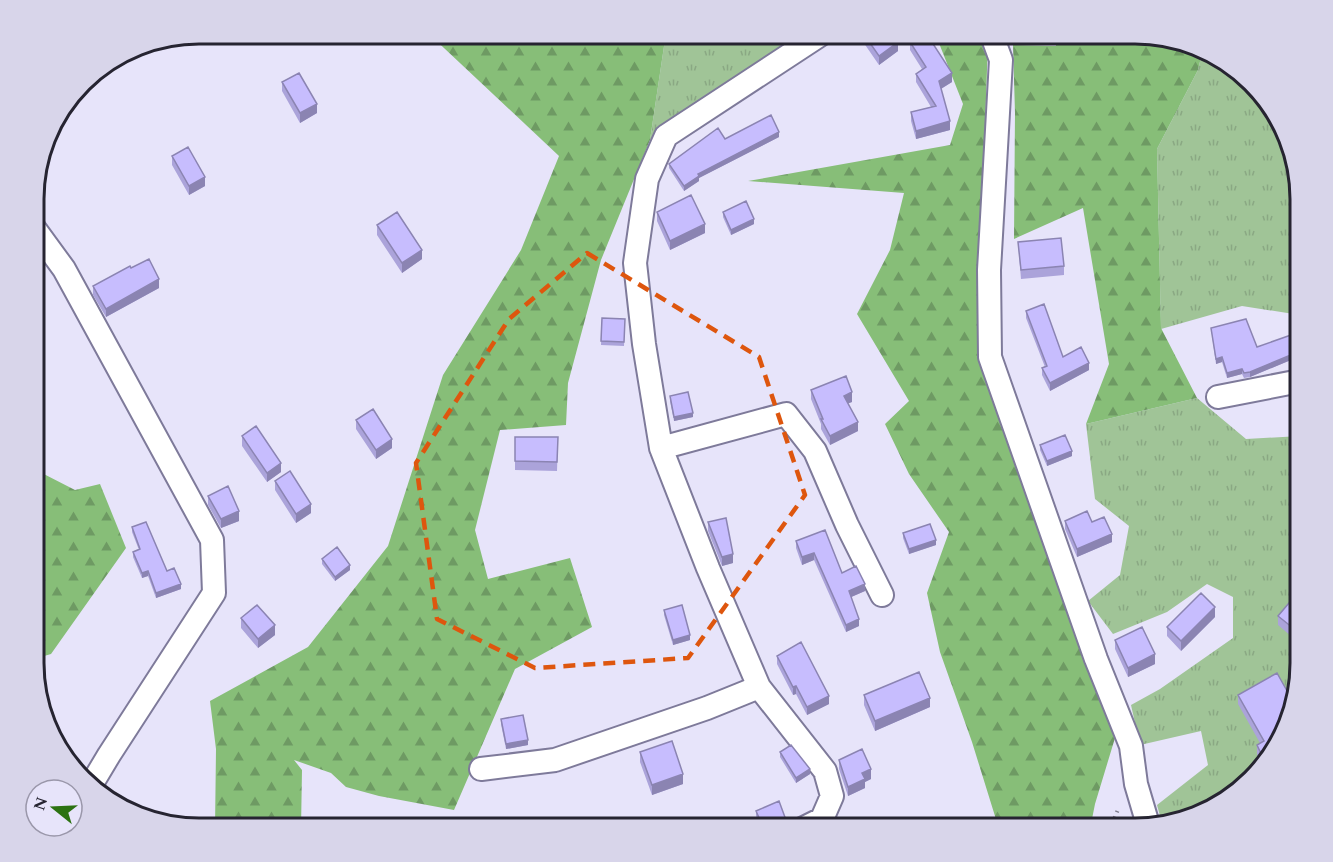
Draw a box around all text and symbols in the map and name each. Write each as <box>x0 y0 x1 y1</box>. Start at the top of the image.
north arrow <box>24 778 84 838</box>
text: N <box>27 794 54 814</box>

